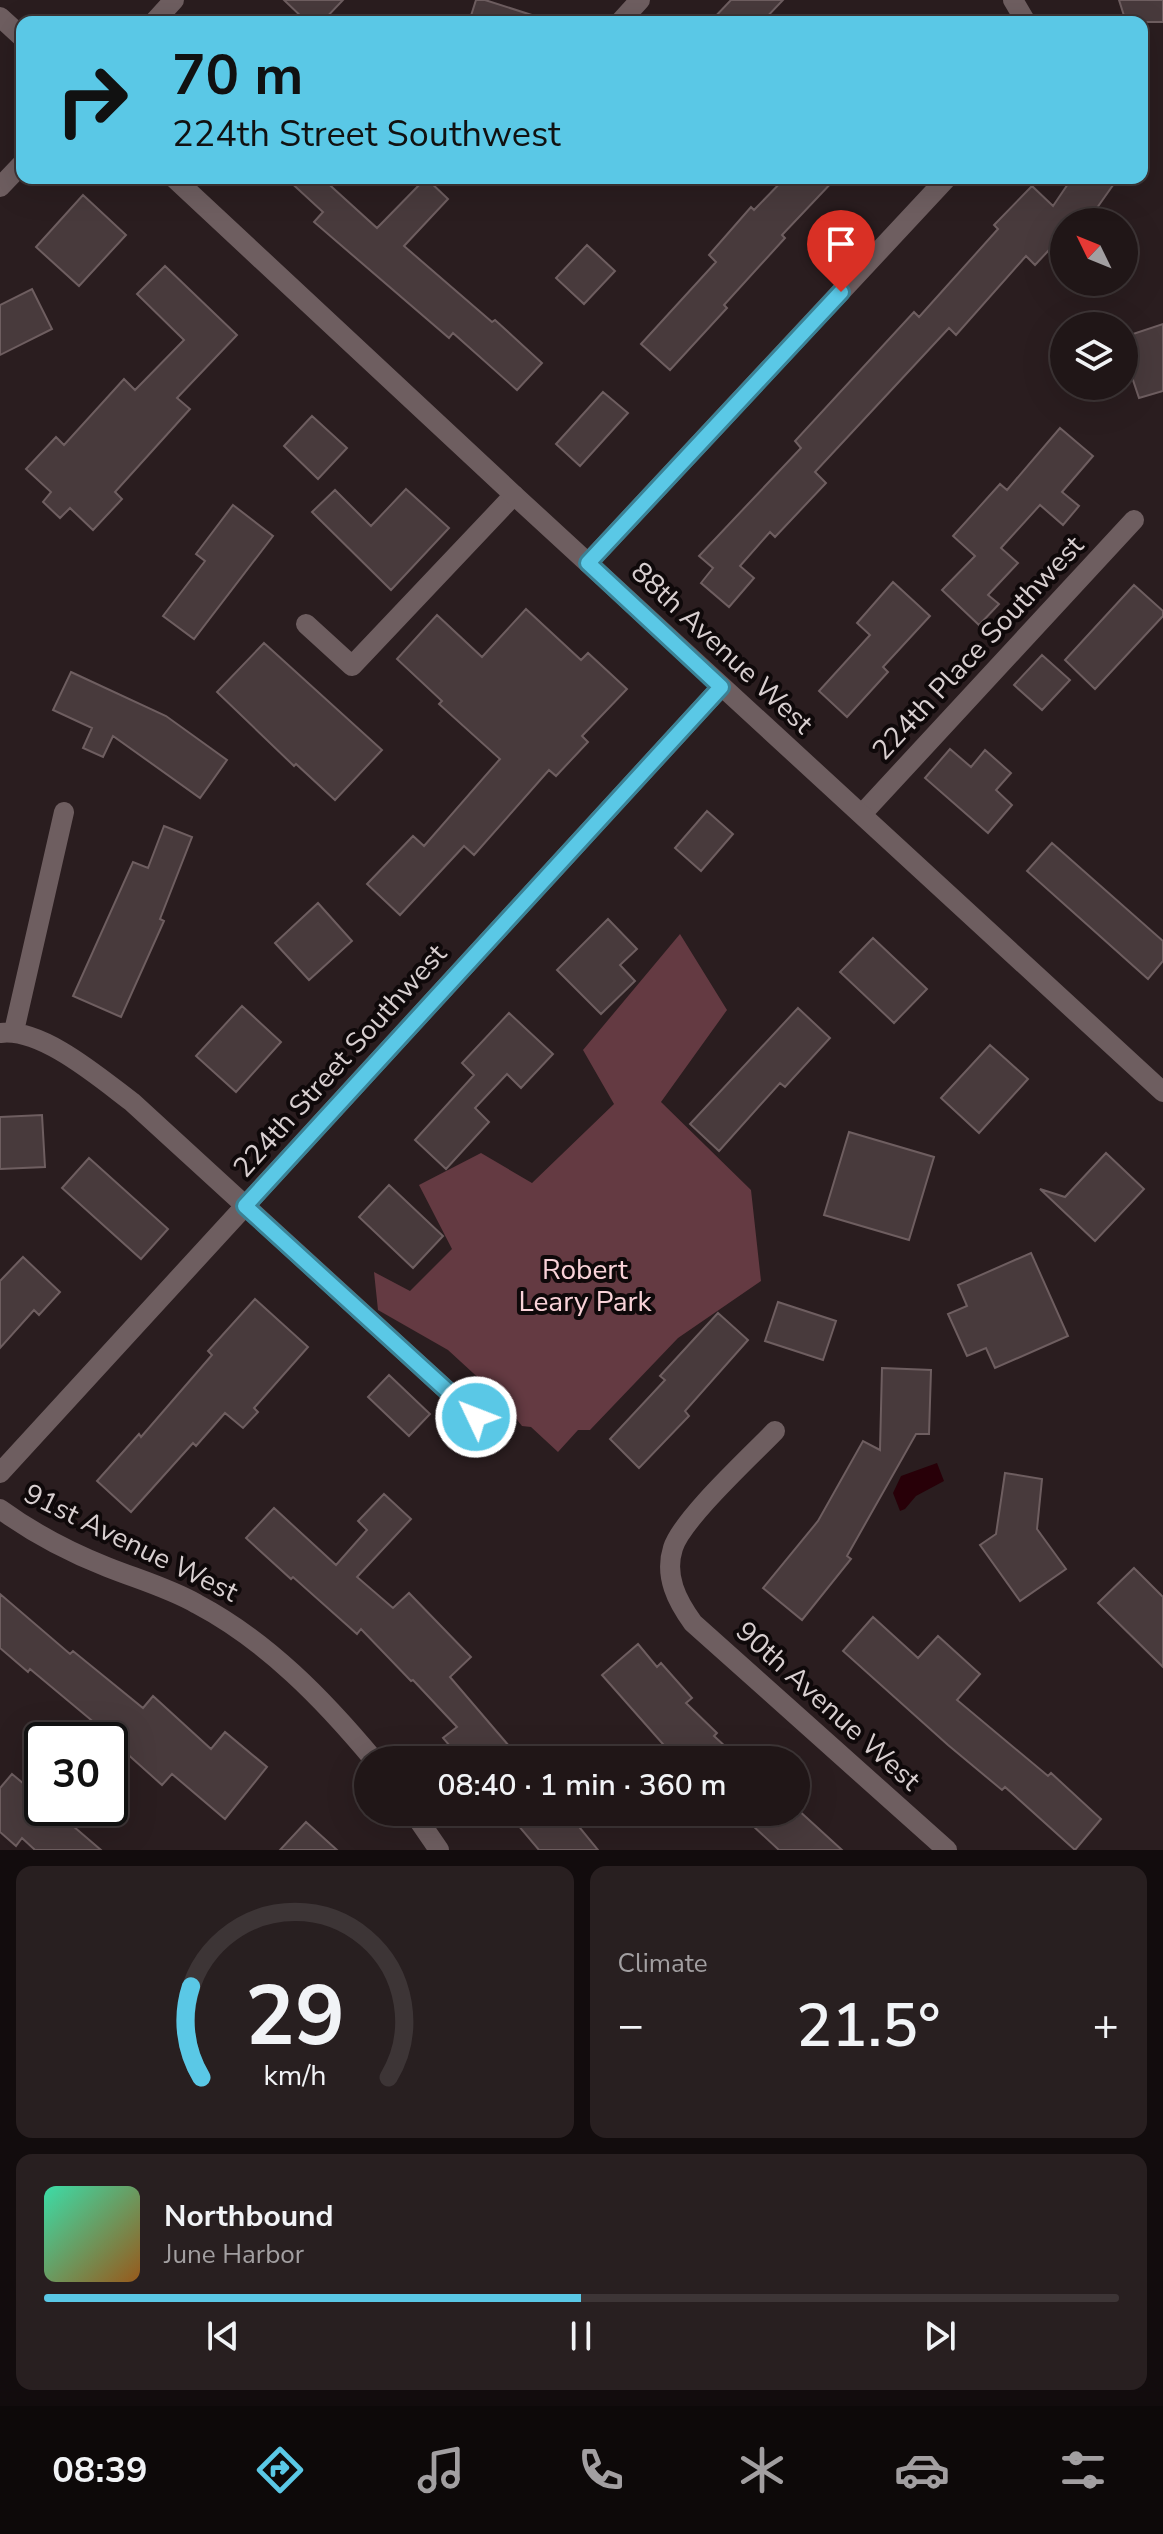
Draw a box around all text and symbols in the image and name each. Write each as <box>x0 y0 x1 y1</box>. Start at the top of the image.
text: 70 m <box>172 37 303 114</box>
icon: right <box>40 48 144 152</box>
text: 224th Street Southwest <box>172 110 561 159</box>
north arrow <box>1050 208 1138 296</box>
map controls <box>1050 208 1138 400</box>
pin <box>807 210 875 292</box>
icon: arrive <box>819 222 863 266</box>
button: layers <box>1050 312 1138 400</box>
street label: 224th Place Southwest <box>864 527 1092 769</box>
street label: 88th Avenue West <box>623 554 821 743</box>
street label: 224th Street Southwest <box>225 936 455 1186</box>
park label: Robert Leary Park <box>518 1251 653 1321</box>
position arrow <box>434 1375 518 1459</box>
street label: 91st Avenue West <box>18 1475 244 1611</box>
street label: 90th Avenue West <box>728 1613 929 1799</box>
speed limit sign: 30 <box>24 1722 128 1826</box>
text: 08:40 · 1 min · 360 m <box>437 1765 727 1806</box>
text: Climate <box>618 1946 708 1981</box>
text: 29 <box>245 1960 345 2073</box>
text: 21.5° <box>796 1985 941 2067</box>
text: − <box>618 1996 644 2056</box>
text: + <box>1093 1996 1119 2056</box>
text: km/h <box>263 2056 326 2095</box>
text: Northbound <box>164 2196 334 2237</box>
text: June Harbor <box>164 2237 304 2272</box>
icon: previous <box>201 2314 245 2358</box>
icon: pause <box>559 2314 603 2358</box>
icon: next <box>918 2314 962 2358</box>
icon: directions <box>252 2442 308 2498</box>
icon: music <box>413 2442 469 2498</box>
icon: phone <box>573 2442 629 2498</box>
icon: climate <box>734 2442 790 2498</box>
icon: car <box>894 2442 950 2498</box>
icon: filters <box>1055 2442 1111 2498</box>
text: 08:39 <box>52 2446 148 2495</box>

